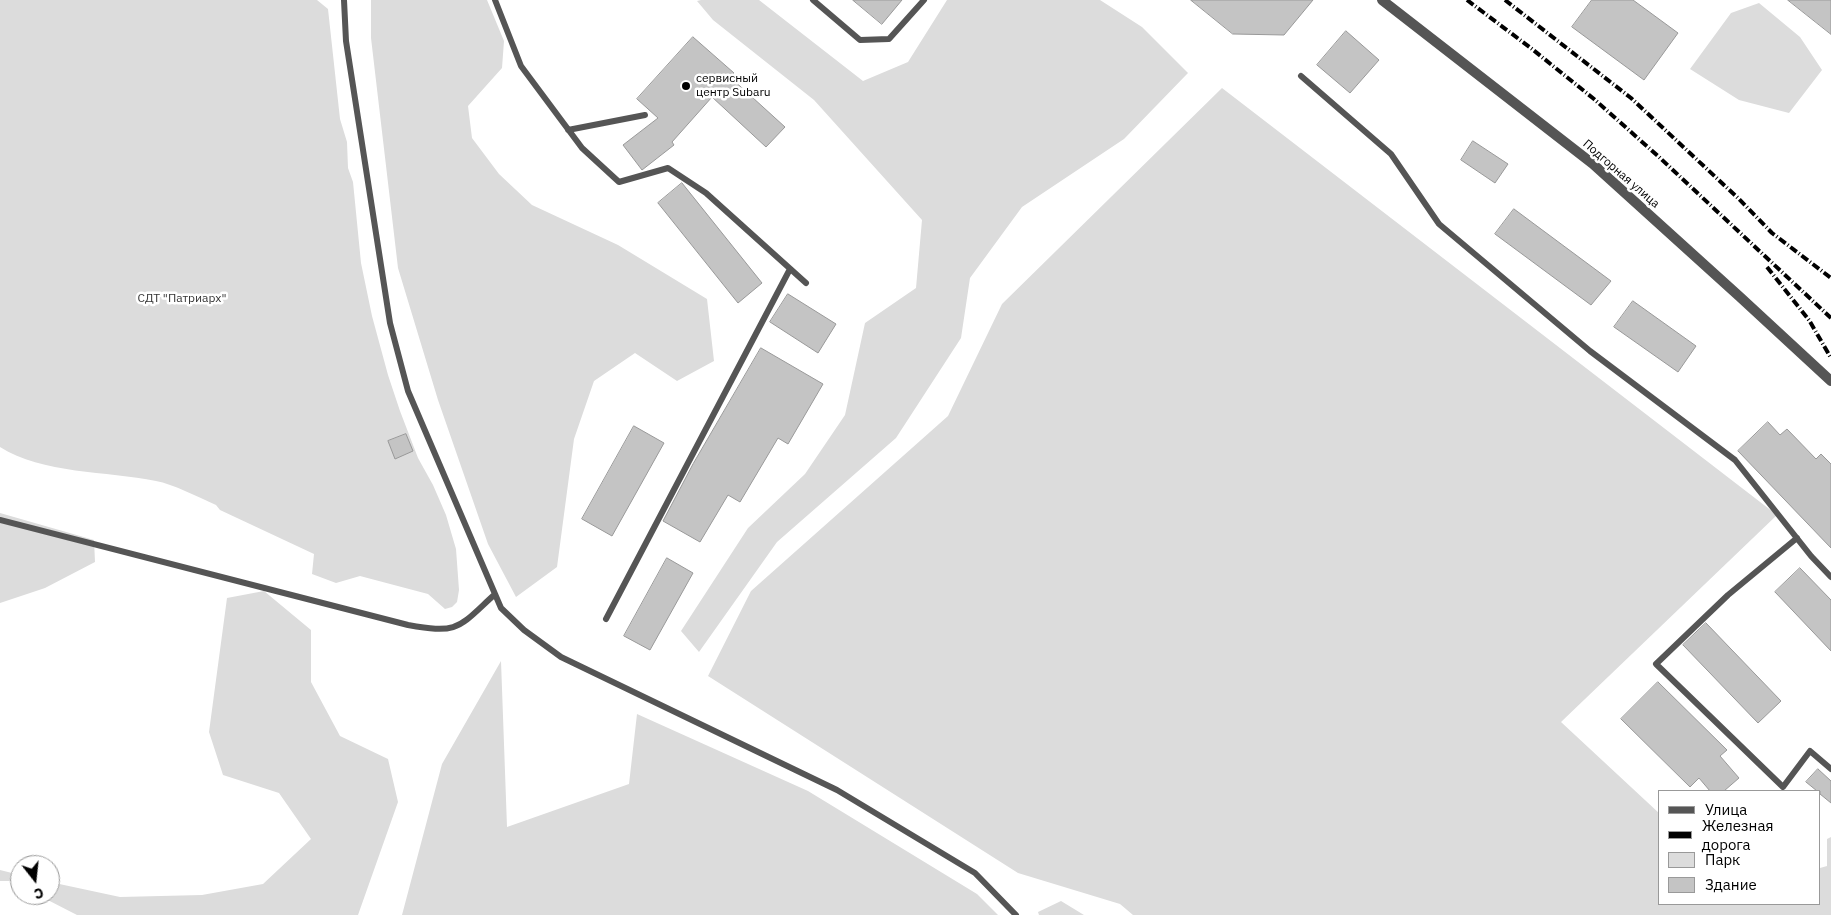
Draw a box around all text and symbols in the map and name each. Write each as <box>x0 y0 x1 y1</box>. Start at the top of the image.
place label: сервисный центр Subaru <box>696 72 771 100</box>
marker: сервисный центр Subaru <box>680 80 692 92</box>
street label: Подгорная улица <box>1580 137 1662 211</box>
park label: СДТ "Патриарх" <box>137 292 227 306</box>
legend <box>1658 790 1821 905</box>
text: Улица <box>1705 800 1747 819</box>
text: Железная дорога <box>1702 816 1773 854</box>
text: Парк <box>1705 850 1740 869</box>
north arrow <box>10 855 60 905</box>
text: Здание <box>1705 875 1757 894</box>
text: С <box>32 884 46 903</box>

